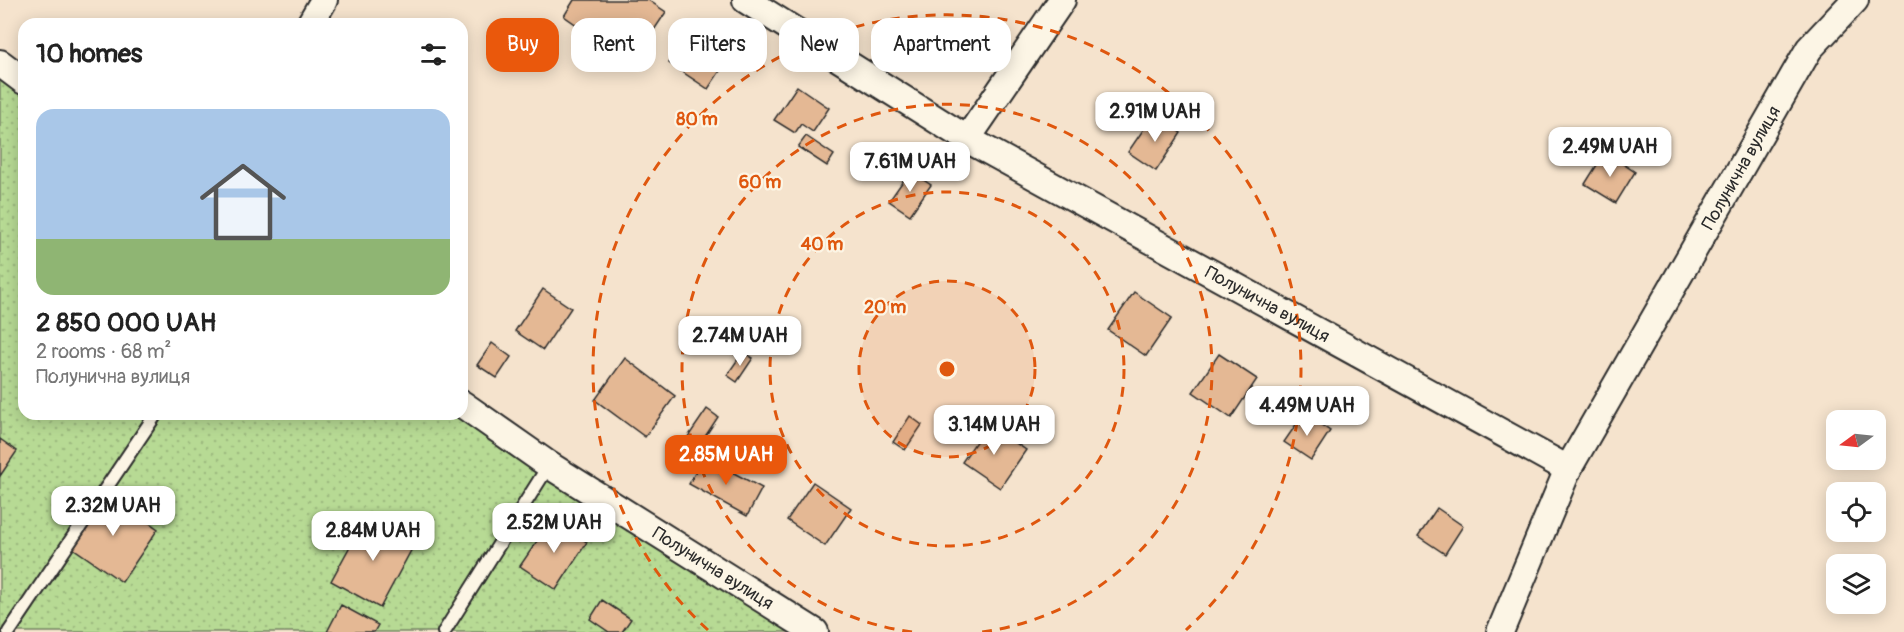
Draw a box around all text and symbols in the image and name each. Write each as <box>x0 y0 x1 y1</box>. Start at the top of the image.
chip: Buy <box>486 18 559 72</box>
chip: Rent <box>571 18 656 72</box>
chip: Filters <box>668 18 767 72</box>
chip: New <box>779 18 859 72</box>
chip: Apartment <box>871 18 1011 72</box>
text: 10 homes <box>36 38 142 70</box>
icon: filters <box>417 38 450 71</box>
pin: 2.91M UAH <box>1086 92 1224 143</box>
text: 2.91M UAH <box>1109 99 1201 124</box>
street label: Полунична вулиця <box>1696 102 1785 234</box>
text: 80 m <box>676 108 718 131</box>
pin: 2.49M UAH <box>1541 127 1679 178</box>
text: 2.49M UAH <box>1562 134 1658 159</box>
pin: 7.61M UAH <box>841 142 979 193</box>
icon: home <box>189 148 297 256</box>
text: 7.61M UAH <box>864 149 956 174</box>
text: 60 m <box>739 171 781 194</box>
text: 40 m <box>801 233 843 256</box>
street label: Полунична вулиця <box>1201 261 1334 348</box>
text: 20 m <box>864 296 906 319</box>
text: 2 850 000 UAH <box>36 307 216 339</box>
pin: 2.74M UAH <box>671 316 809 367</box>
text: 2.74M UAH <box>692 323 788 348</box>
text: 2 rooms · 68 m² <box>36 339 171 364</box>
centre of rings <box>937 359 957 379</box>
text: Полунична вулиця <box>36 364 190 389</box>
pin: 4.49M UAH <box>1238 386 1376 437</box>
text: 4.49M UAH <box>1259 393 1355 418</box>
pin: 3.14M UAH <box>925 405 1063 456</box>
north arrow <box>1826 410 1886 470</box>
map controls <box>1826 410 1886 614</box>
text: 3.14M UAH <box>948 412 1040 437</box>
pin: 2.85M UAH <box>657 435 795 486</box>
text: 2.85M UAH <box>679 442 773 467</box>
button: locate <box>1826 482 1886 542</box>
pin: 2.32M UAH <box>44 486 182 537</box>
text: 2.32M UAH <box>65 493 161 518</box>
pin: 2.52M UAH <box>485 503 623 554</box>
text: 2.52M UAH <box>506 510 602 535</box>
pin: 2.84M UAH <box>304 511 442 562</box>
text: 2.84M UAH <box>326 518 420 543</box>
street label: Полунична вулиця <box>648 521 778 615</box>
button: layers <box>1826 554 1886 614</box>

